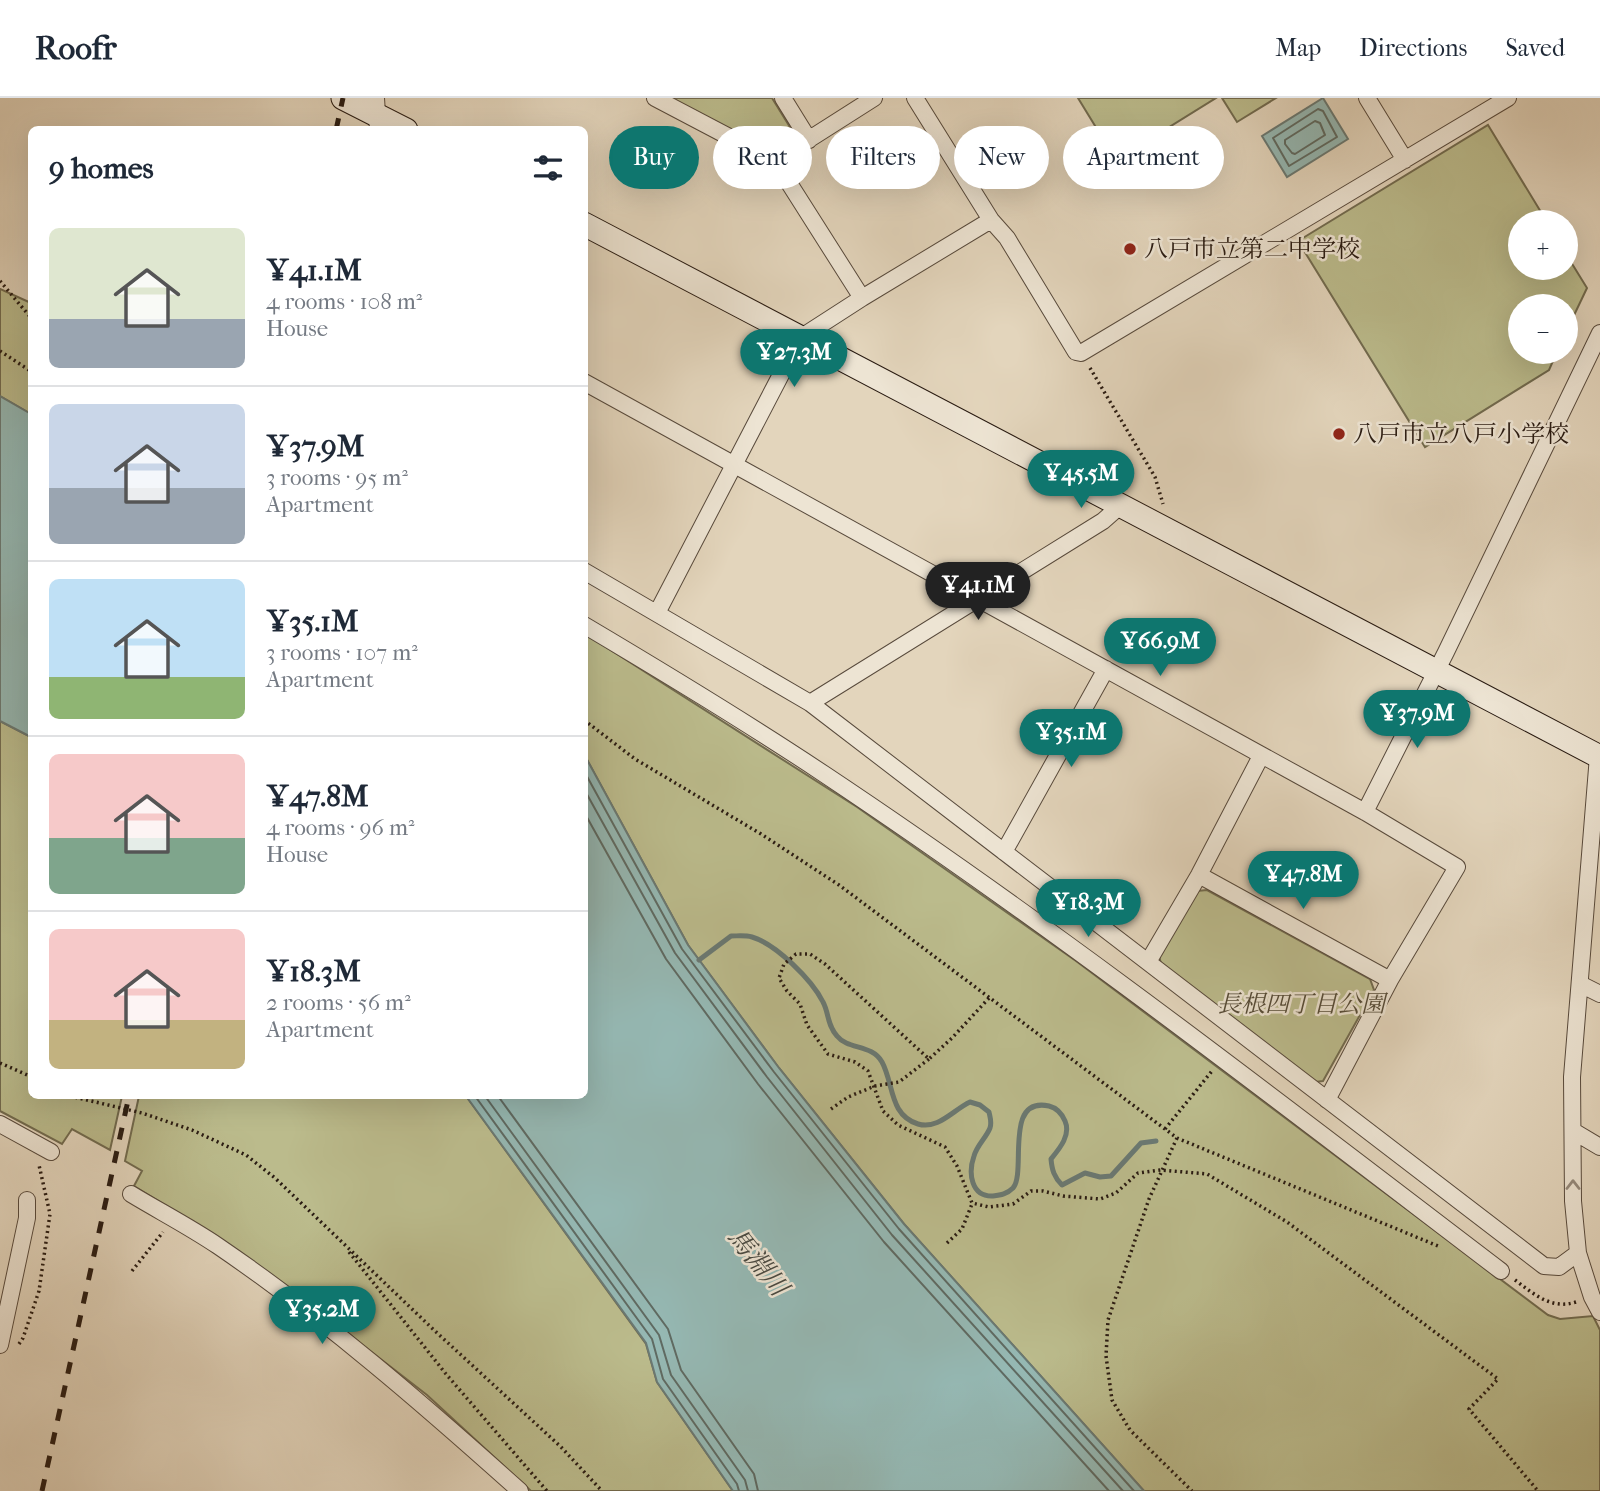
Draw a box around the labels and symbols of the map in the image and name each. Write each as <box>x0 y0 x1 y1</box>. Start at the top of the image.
place label: 八戸市立第二中学校 <box>1144 235 1360 263</box>
marker: 八戸市立第二中学校 <box>1122 241 1138 257</box>
pin: ¥27.3M <box>737 330 851 389</box>
place label: 八戸市立八戸小学校 <box>1353 420 1569 448</box>
marker: 八戸市立八戸小学校 <box>1331 426 1347 442</box>
pin: ¥45.5M <box>1024 450 1138 510</box>
pin: ¥41.1M <box>921 562 1035 622</box>
pin: ¥66.9M <box>1103 618 1217 678</box>
pin: ¥37.9M <box>1360 690 1474 750</box>
pin: ¥35.1M <box>1014 710 1128 769</box>
pin: ¥47.8M <box>1246 852 1360 911</box>
pin: ¥18.3M <box>1031 880 1145 939</box>
park label: 長根四丁目公園 <box>1217 990 1389 1018</box>
one-way arrow <box>1565 1179 1581 1189</box>
water label: 馬淵川 <box>721 1222 796 1304</box>
pin: ¥35.2M <box>265 1286 379 1346</box>

